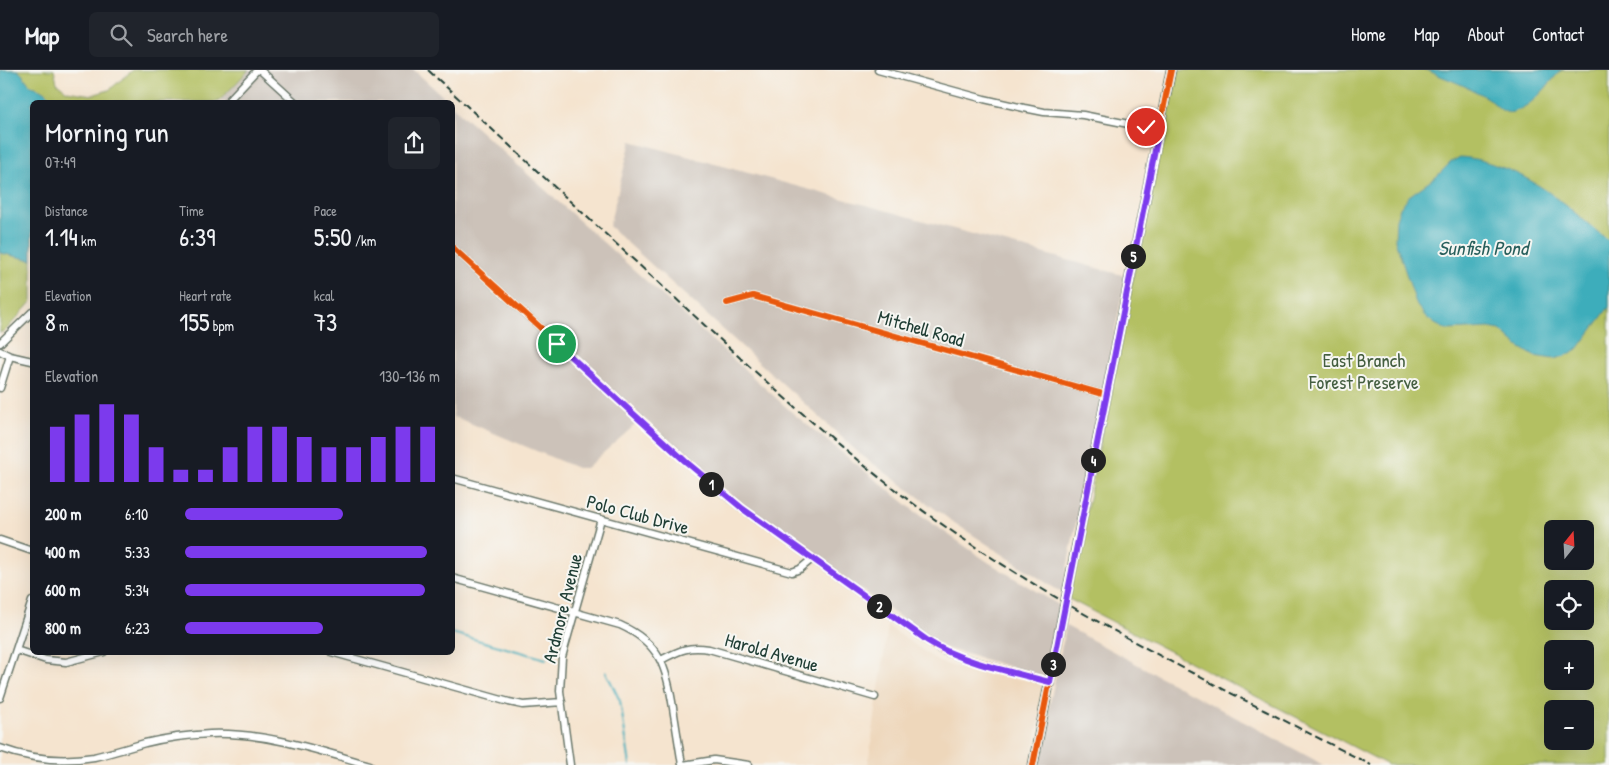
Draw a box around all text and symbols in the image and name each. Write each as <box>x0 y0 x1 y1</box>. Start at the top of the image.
search box <box>89 12 439 57</box>
text: Map <box>25 19 59 51</box>
icon: search <box>107 21 135 49</box>
text: Search here <box>147 22 228 48</box>
text: Home <box>1351 22 1386 47</box>
text: Map <box>1414 22 1439 47</box>
text: About <box>1467 22 1504 47</box>
text: Contact <box>1532 22 1584 47</box>
pin <box>1125 106 1167 148</box>
text: Morning run <box>45 113 169 151</box>
icon: check <box>1132 113 1160 141</box>
button: share <box>388 117 440 169</box>
text: 07:49 <box>45 151 76 173</box>
text: Distance <box>45 201 88 220</box>
text: Time <box>179 201 204 220</box>
text: Pace <box>314 201 337 220</box>
text: 1.14 <box>45 220 78 254</box>
text: 6:39 <box>179 220 215 254</box>
text: 5:50 <box>314 220 352 254</box>
text: km <box>78 231 96 250</box>
text: /km <box>352 231 376 250</box>
water label: Sunfish Pond <box>1438 234 1531 261</box>
pin: 5 <box>1120 244 1146 268</box>
text: 5 <box>1131 247 1136 266</box>
text: Elevation <box>45 286 92 305</box>
text: Heart rate <box>179 286 232 305</box>
text: kcal <box>314 286 334 305</box>
street label: Mitchell Road <box>875 303 968 353</box>
text: 8 <box>45 305 56 339</box>
text: 155 <box>179 305 210 339</box>
text: 73 <box>314 305 337 339</box>
text: m <box>56 316 69 335</box>
text: bpm <box>210 316 234 335</box>
pin <box>536 323 578 365</box>
icon: arrive <box>543 330 571 358</box>
park label: East Branch Forest Preserve <box>1308 347 1419 395</box>
text: Elevation <box>45 365 98 387</box>
text: 130–136 m <box>379 365 440 387</box>
pin: 4 <box>1080 448 1106 472</box>
text: 4 <box>1091 451 1096 470</box>
pin: 1 <box>698 472 724 496</box>
text: 1 <box>709 475 714 494</box>
street label: Polo Club Drive <box>584 488 692 540</box>
text: 200 m <box>45 503 81 525</box>
text: 6:10 <box>125 503 148 525</box>
north arrow <box>1544 520 1594 570</box>
map controls <box>1544 520 1594 750</box>
text: 400 m <box>45 541 80 563</box>
text: 5:33 <box>125 541 150 563</box>
street label: Ardmore Avenue <box>536 550 588 665</box>
text: 600 m <box>45 579 80 601</box>
text: 5:34 <box>125 579 149 601</box>
button: locate <box>1544 580 1594 630</box>
pin: 2 <box>866 594 892 618</box>
text: 2 <box>876 597 883 616</box>
text: 800 m <box>45 617 81 639</box>
text: 6:23 <box>125 617 150 639</box>
street label: Harold Avenue <box>722 626 822 678</box>
button: + <box>1544 640 1594 690</box>
pin: 3 <box>1040 652 1066 676</box>
text: 3 <box>1050 655 1057 674</box>
button: − <box>1544 700 1594 750</box>

